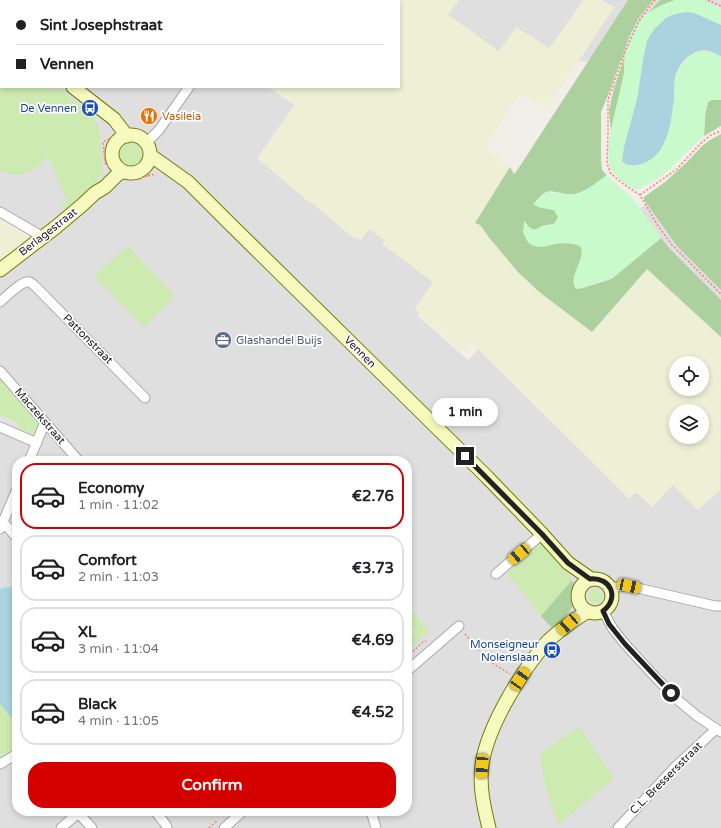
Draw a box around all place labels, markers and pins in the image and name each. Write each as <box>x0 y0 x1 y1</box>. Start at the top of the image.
bus stop icon: De Vennen <box>80 98 100 118</box>
place label: De Vennen <box>20 102 77 115</box>
restaurant icon: Vasileia <box>139 106 159 126</box>
place label: Vasileia <box>162 110 201 123</box>
office icon: Glashandel Buijs <box>213 330 233 350</box>
place label: Glashandel Buijs <box>236 334 322 347</box>
place label: Monseigneur Nolenslaan <box>470 638 540 664</box>
bus stop icon: Monseigneur Nolenslaan <box>542 640 562 660</box>

